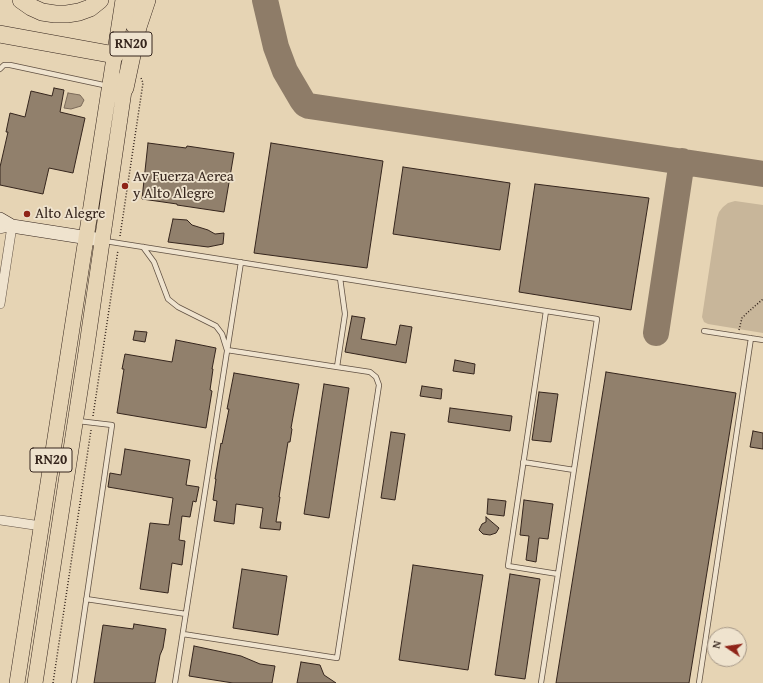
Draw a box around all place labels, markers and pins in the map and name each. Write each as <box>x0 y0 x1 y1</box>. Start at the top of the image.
place label: Av Fuerza Aerea y Alto Alegre <box>133 168 234 203</box>
marker: Av Fuerza Aerea y Alto Alegre <box>120 181 130 191</box>
place label: Alto Alegre <box>35 205 105 223</box>
marker: Alto Alegre <box>22 209 32 219</box>

